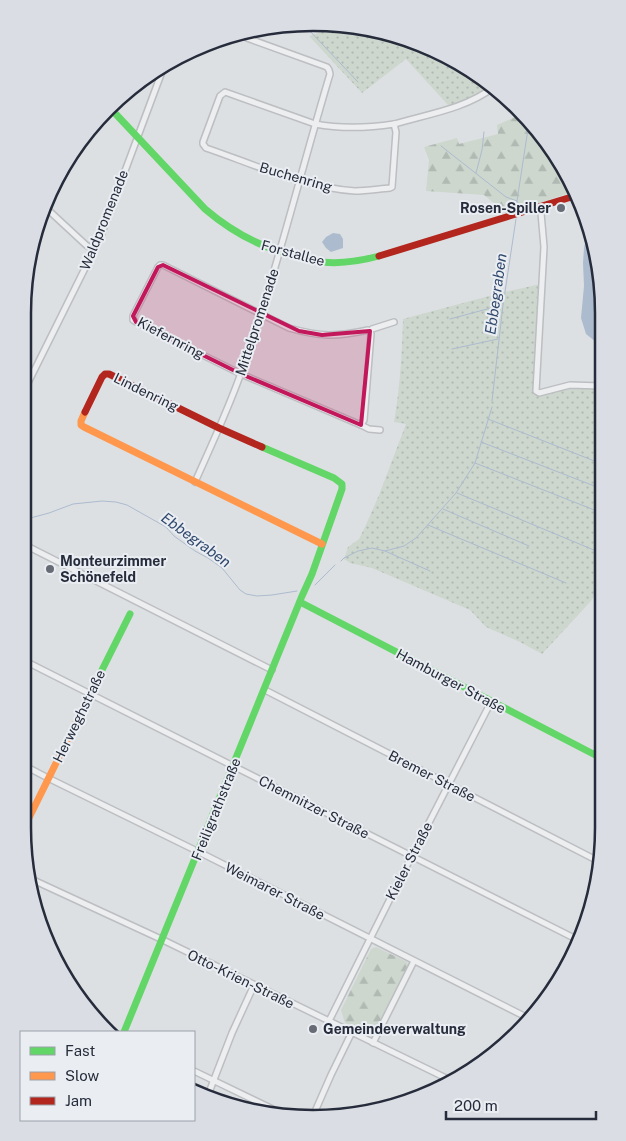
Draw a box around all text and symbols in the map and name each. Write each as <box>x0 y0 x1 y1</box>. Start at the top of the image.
street label: Buchenring <box>258 159 334 195</box>
street label: Waldpromenade <box>77 168 131 272</box>
place label: Rosen-Spiller <box>460 200 551 216</box>
marker: Rosen-Spiller <box>555 202 567 214</box>
street label: Forstallee <box>259 237 327 269</box>
water label: Ebbegraben <box>481 252 510 336</box>
street label: Mittelpromenade <box>232 266 282 378</box>
street label: Kiefernring <box>135 314 207 362</box>
street label: Lindenring <box>111 369 181 415</box>
water label: Ebbegraben <box>158 509 234 571</box>
place label: Monteurzimmer Schönefeld <box>60 553 166 585</box>
marker: Monteurzimmer Schönefeld <box>44 563 56 575</box>
street label: Hamburger Straße <box>394 645 508 717</box>
street label: Herweghstraße <box>50 667 108 765</box>
street label: Bremer Straße <box>386 747 478 805</box>
street label: Freiligrathstraße <box>188 755 244 863</box>
street label: Chemnitzer Straße <box>256 772 372 842</box>
street label: Kieler Straße <box>382 819 436 903</box>
street label: Weimarer Straße <box>222 859 328 923</box>
street label: Otto-Krien-Straße <box>185 946 297 1012</box>
place label: Gemeindeverwaltung <box>323 1021 466 1037</box>
marker: Gemeindeverwaltung <box>307 1023 319 1035</box>
legend <box>20 1031 195 1121</box>
text: Fast <box>65 1042 95 1059</box>
text: Slow <box>65 1067 100 1084</box>
scale bar <box>446 1088 596 1120</box>
text: Jam <box>65 1092 92 1109</box>
text: 200 m <box>454 1097 498 1114</box>

